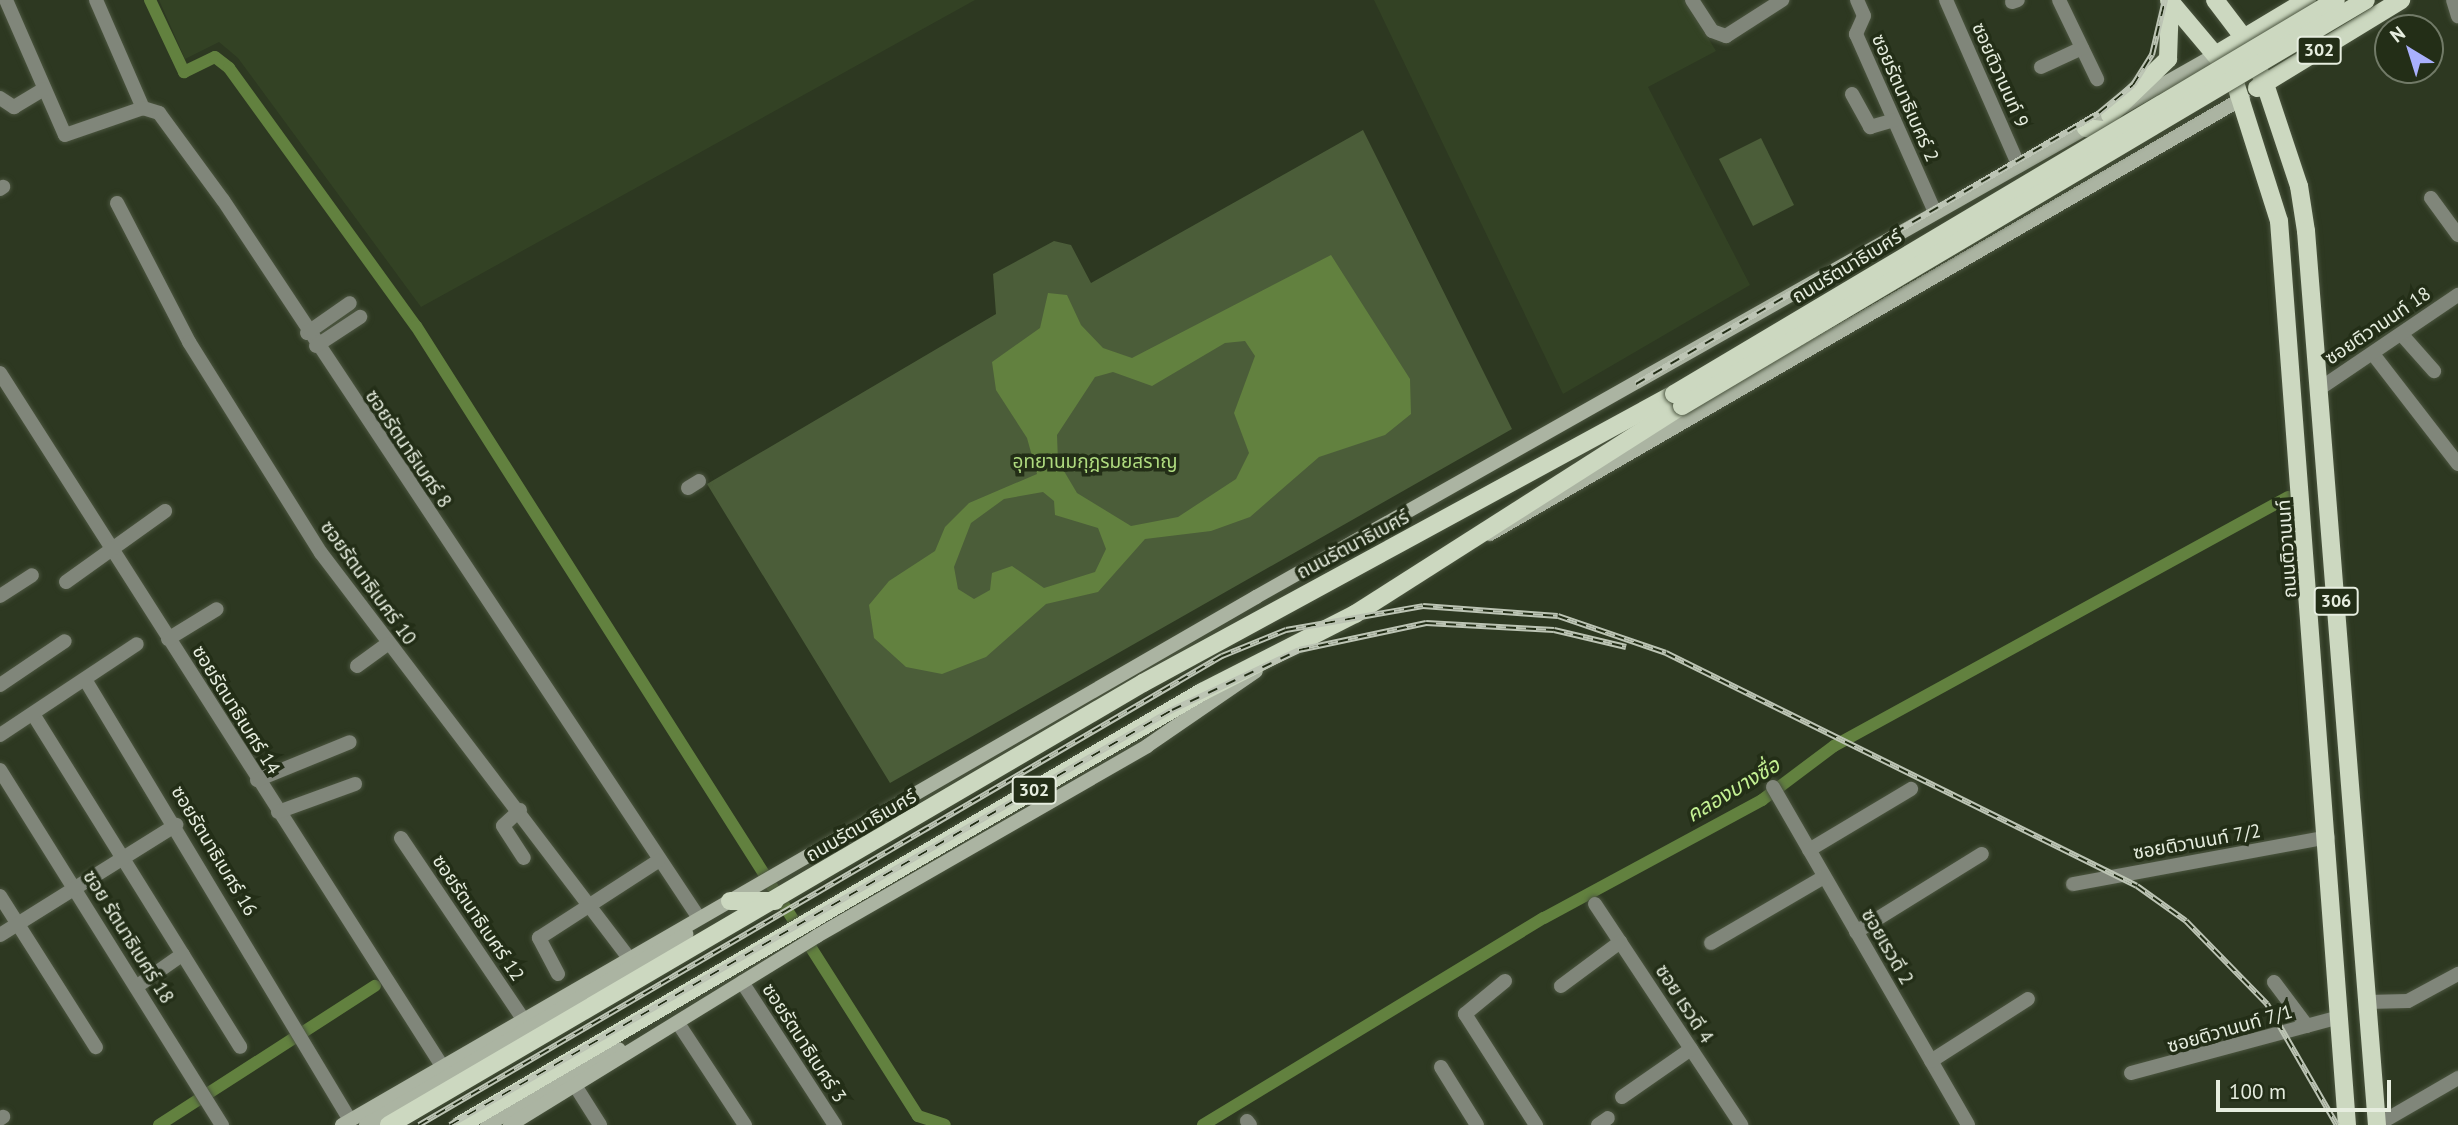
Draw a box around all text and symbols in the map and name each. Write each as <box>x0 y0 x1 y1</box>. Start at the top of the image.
north arrow <box>2374 14 2444 84</box>
street label: ซอยติวานนท์ 9 <box>1967 19 2033 131</box>
text: N <box>2385 21 2410 47</box>
street label: ซอยรัตนาธิเบศร์ 2 <box>1867 31 1943 165</box>
road number: 302 <box>2296 36 2342 64</box>
street label: ถนนรัตนาธิเบศร์ <box>1788 225 1906 309</box>
street label: ซอยติวานนท์ 18 <box>2321 282 2435 370</box>
street label: ซอยรัตนาธิเบศร์ 8 <box>360 386 456 512</box>
park label: อุทยานมกุฎรมยสราญ <box>1013 451 1177 473</box>
street label: ถนนติวานนท์ <box>2272 499 2302 599</box>
street label: ถนนรัตนาธิเบศร์ <box>1293 506 1413 584</box>
street label: ซอยรัตนาธิเบศร์ 10 <box>315 517 421 649</box>
road number: 306 <box>2313 586 2359 616</box>
street label: ซอยรัตนาธิเบศร์ 14 <box>187 641 285 779</box>
water label: คลองบางซื่อ <box>1682 752 1784 828</box>
road number: 302 <box>1011 776 1057 804</box>
street label: ซอยรัตนาธิเบศร์ 16 <box>166 782 262 920</box>
street label: ถนนรัตนาธิเบศร์ <box>802 785 920 867</box>
street label: ซอยติวานนท์ 7/2 <box>2131 820 2263 864</box>
street label: ซอยรัตนาธิเบศร์ 12 <box>427 850 529 986</box>
street label: ซอย รัตนาธิเบศร์ 18 <box>78 866 178 1008</box>
street label: ซอยเรวดี 2 <box>1856 905 1918 989</box>
street label: ซอย เรวดี 4 <box>1650 960 1718 1048</box>
street label: ซอยรัตนาธิเบศร์ 3 <box>757 979 851 1107</box>
street label: ซอยติวานนท์ 7/1 <box>2165 1000 2295 1058</box>
scale bar <box>2220 1066 2395 1110</box>
text: 100 m <box>2229 1078 2286 1105</box>

